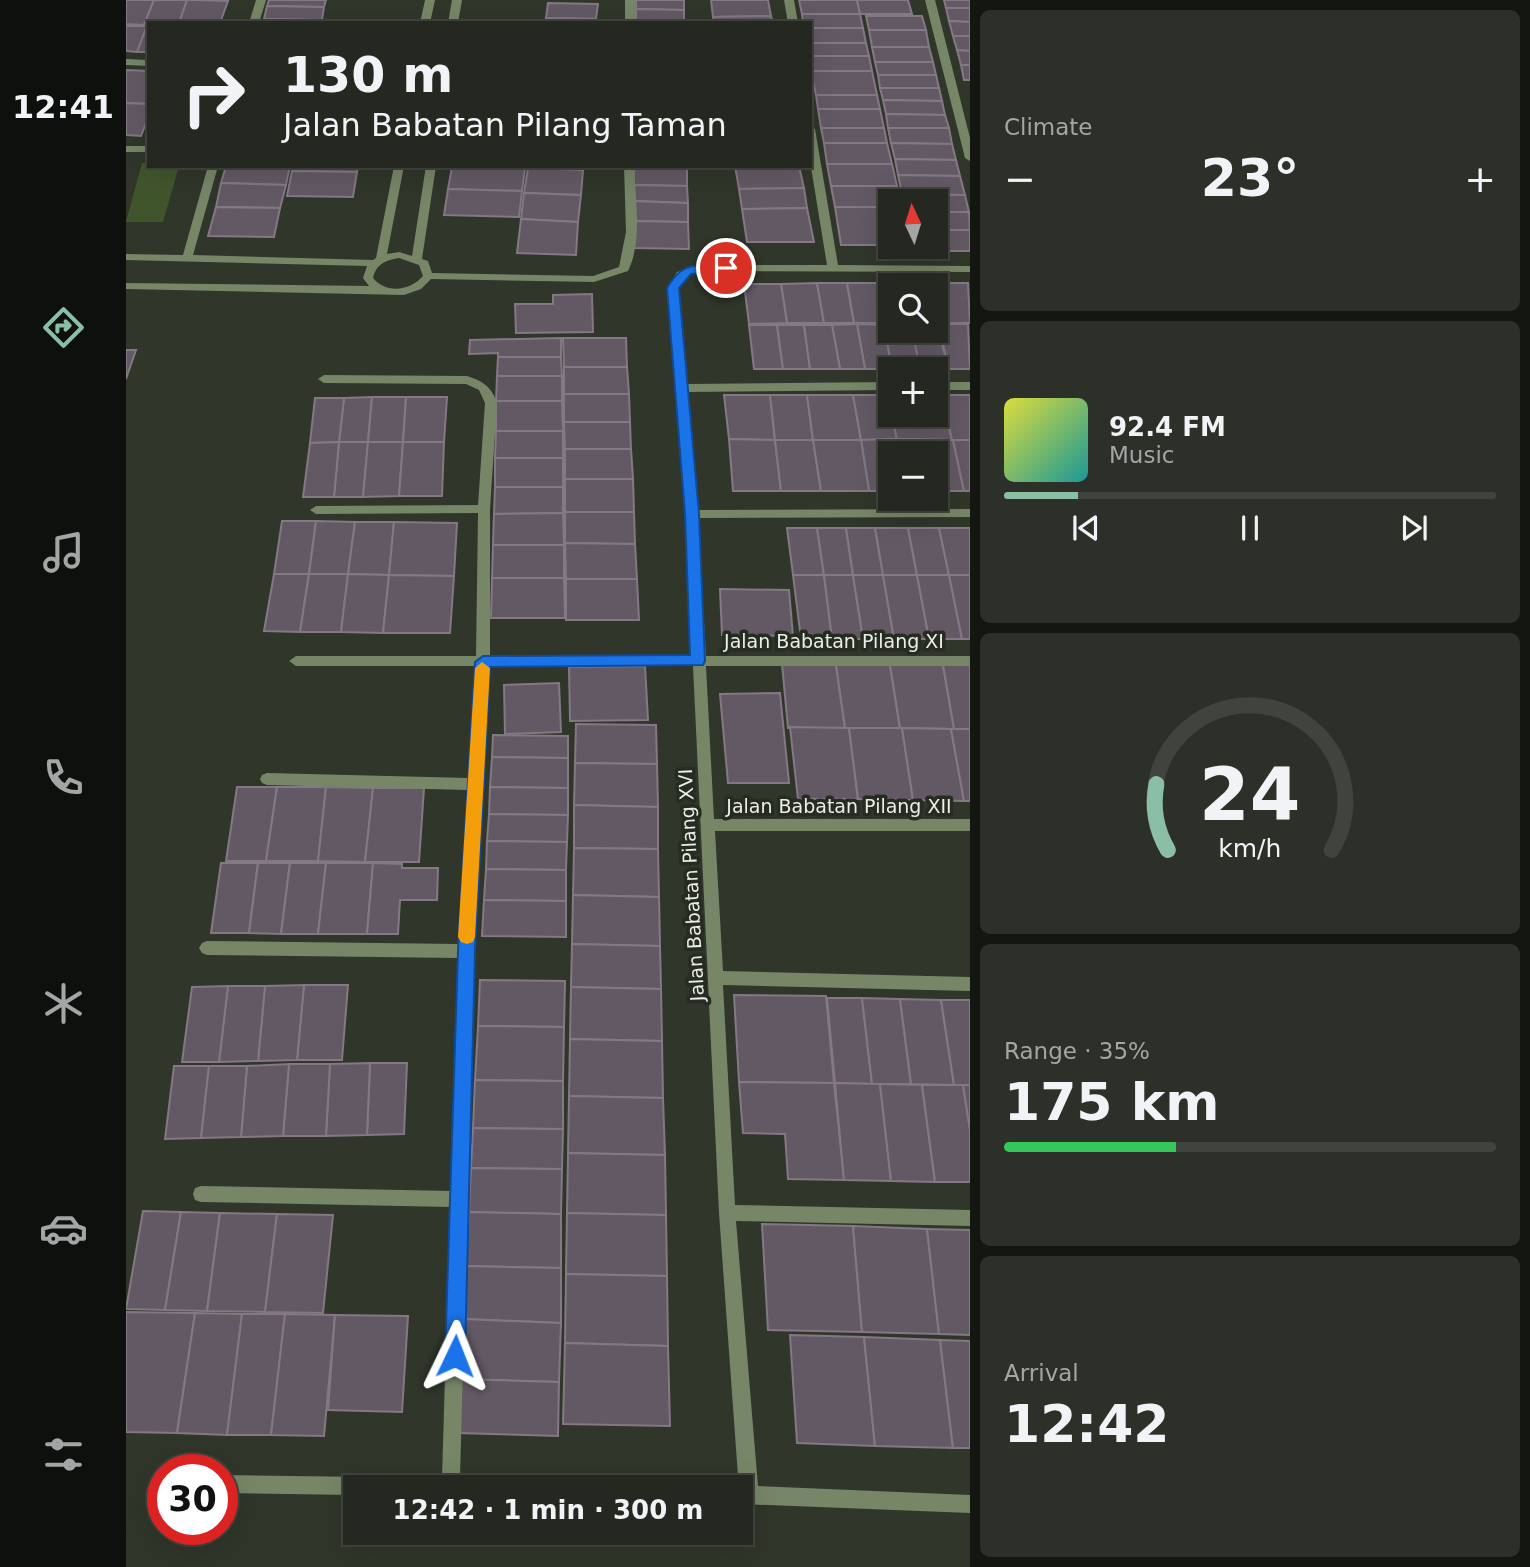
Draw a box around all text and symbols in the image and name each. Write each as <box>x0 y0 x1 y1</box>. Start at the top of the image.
text: 130 m <box>283 47 453 104</box>
icon: right <box>168 49 259 140</box>
text: 12:41 <box>12 88 114 126</box>
text: Jalan Babatan Pilang Taman <box>283 106 727 144</box>
text: Climate <box>1004 114 1093 140</box>
text: 23° <box>1201 148 1299 208</box>
text: − <box>1004 157 1036 201</box>
text: + <box>1464 157 1496 201</box>
north arrow <box>878 189 948 259</box>
map controls <box>878 189 948 511</box>
pin <box>696 238 756 298</box>
icon: arrive <box>707 249 745 287</box>
button: search <box>878 273 948 343</box>
icon: directions <box>39 303 88 352</box>
button: + <box>878 357 948 427</box>
text: 92.4 FM <box>1109 412 1226 442</box>
button: − <box>878 441 948 511</box>
text: Music <box>1109 442 1174 468</box>
icon: previous <box>1067 509 1105 547</box>
icon: pause <box>1231 509 1269 547</box>
icon: next <box>1395 509 1433 547</box>
icon: music <box>39 528 88 577</box>
street label: Jalan Babatan Pilang XI <box>723 630 944 652</box>
text: 24 <box>1199 752 1301 837</box>
icon: phone <box>39 753 88 802</box>
street label: Jalan Babatan Pilang XVI <box>674 768 708 1003</box>
street label: Jalan Babatan Pilang XII <box>725 795 952 817</box>
text: km/h <box>1218 833 1282 862</box>
icon: climate <box>39 979 88 1028</box>
text: Range · 35% <box>1004 1038 1150 1064</box>
text: 175 km <box>1004 1072 1219 1132</box>
icon: car <box>39 1204 88 1253</box>
position arrow <box>418 1319 492 1393</box>
text: Arrival <box>1004 1360 1079 1386</box>
text: 12:42 <box>1004 1394 1170 1454</box>
icon: filters <box>39 1430 88 1479</box>
speed limit sign: 30 <box>147 1454 238 1545</box>
text: 12:42 · 1 min · 300 m <box>393 1495 703 1525</box>

